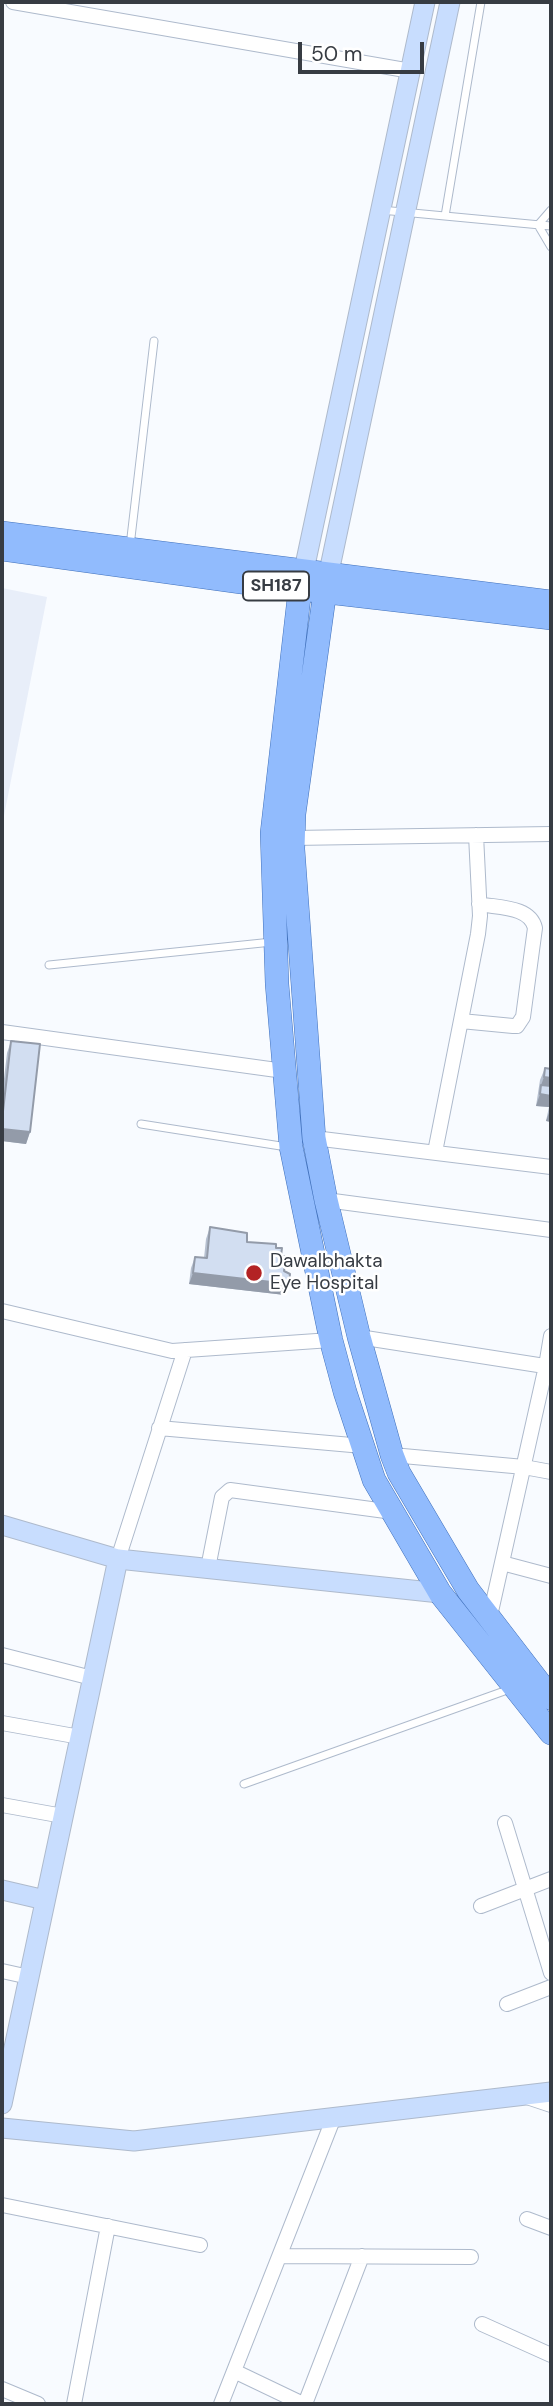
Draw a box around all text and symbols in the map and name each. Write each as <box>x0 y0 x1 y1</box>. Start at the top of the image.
scale bar <box>301 28 427 72</box>
text: 50 m <box>311 40 362 68</box>
road number: SH187 <box>243 572 309 600</box>
place label: Dawalbhakta Eye Hospital <box>270 1251 382 1295</box>
marker: Dawalbhakta Eye Hospital <box>244 1263 264 1283</box>

